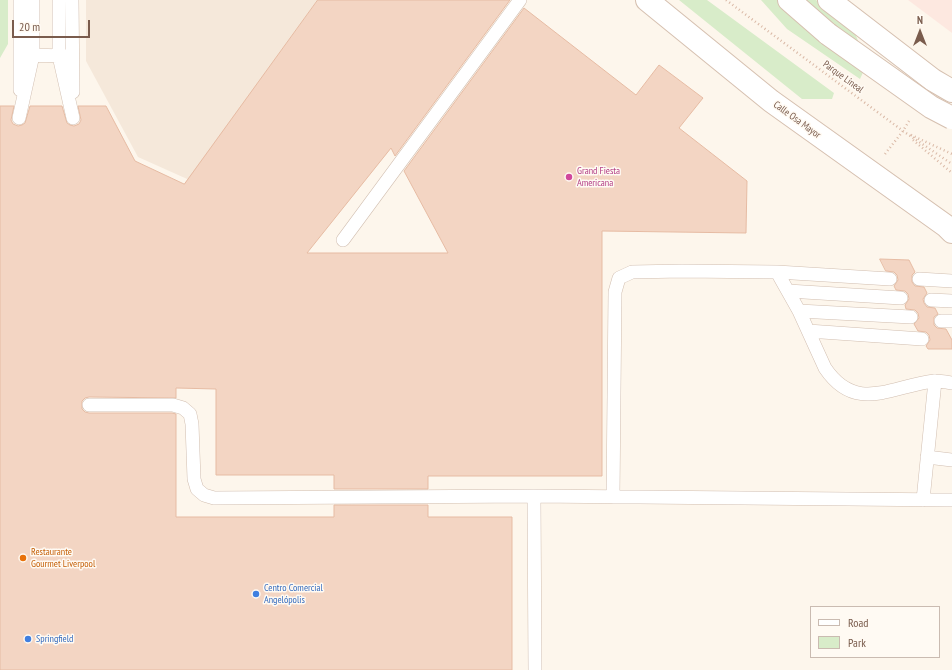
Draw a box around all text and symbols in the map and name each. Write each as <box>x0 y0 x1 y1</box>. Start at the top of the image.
scale bar <box>14 12 92 38</box>
north arrow <box>900 12 940 52</box>
text: N <box>917 13 923 27</box>
text: 20 m <box>19 19 40 34</box>
street label: Parque Lineal <box>820 58 866 96</box>
street label: Calle Osa Mayor <box>771 99 823 141</box>
place label: Grand Fiesta Americana <box>577 165 620 188</box>
marker: Grand Fiesta Americana <box>564 172 574 182</box>
place label: Restaurante Gourmet Liverpool <box>31 546 95 570</box>
marker: Restaurante Gourmet Liverpool <box>18 553 28 563</box>
place label: Centro Comercial Angelópolis <box>264 582 323 606</box>
marker: Centro Comercial Angelópolis <box>251 589 261 599</box>
legend <box>810 606 940 658</box>
text: Road <box>848 615 868 630</box>
place label: Springfield <box>36 633 73 645</box>
marker: Springfield <box>23 634 33 644</box>
text: Park <box>848 635 866 650</box>

